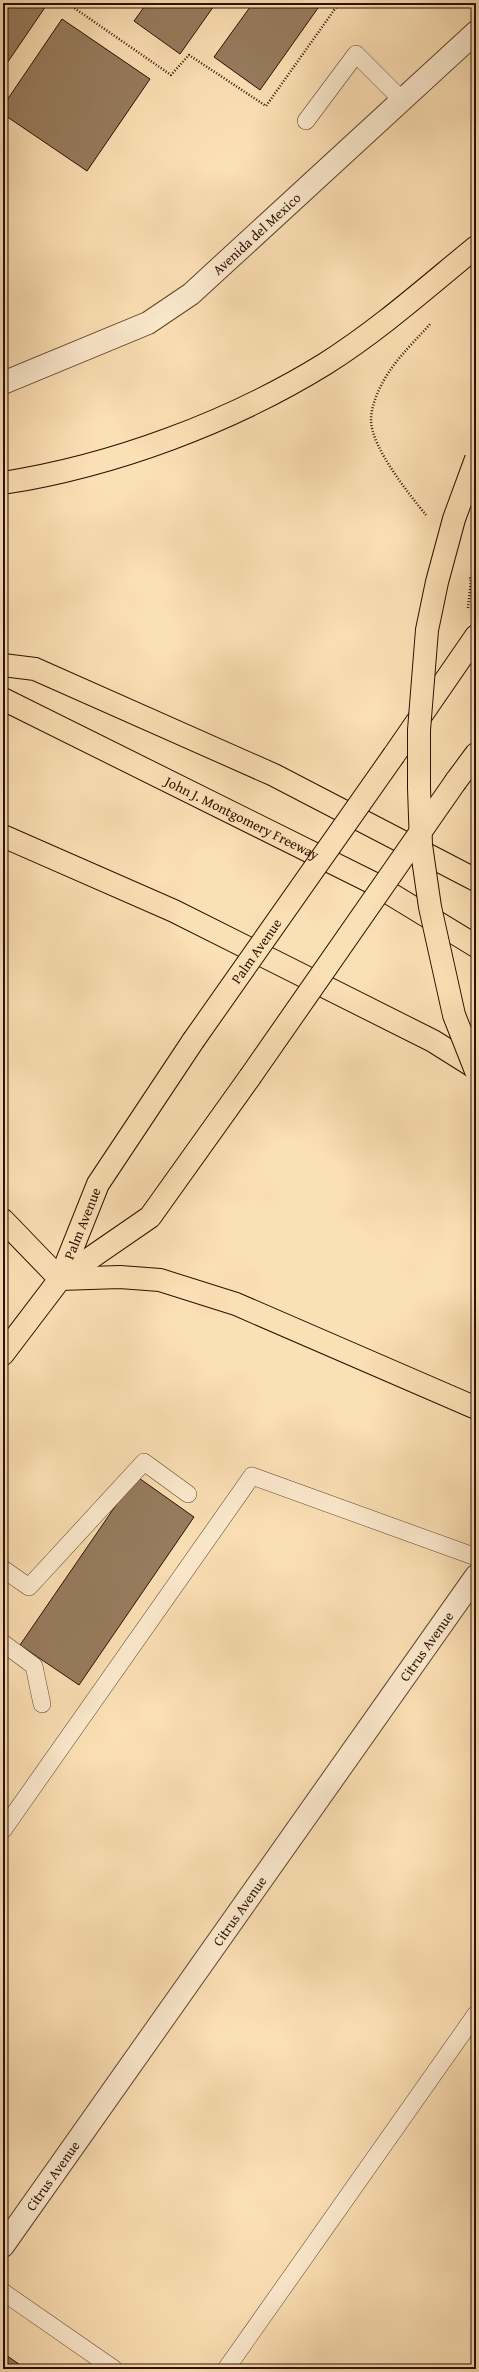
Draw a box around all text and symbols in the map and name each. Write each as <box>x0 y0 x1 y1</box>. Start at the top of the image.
street label: Avenida del Mexico <box>208 188 305 279</box>
street label: John J. Montgomery Freeway <box>160 770 323 865</box>
street label: Palm Avenue <box>226 914 286 988</box>
street label: Palm Avenue <box>59 1184 106 1262</box>
street label: Citrus Avenue <box>395 1607 458 1685</box>
street label: Citrus Avenue <box>208 1872 271 1950</box>
street label: Citrus Avenue <box>21 2136 85 2215</box>

